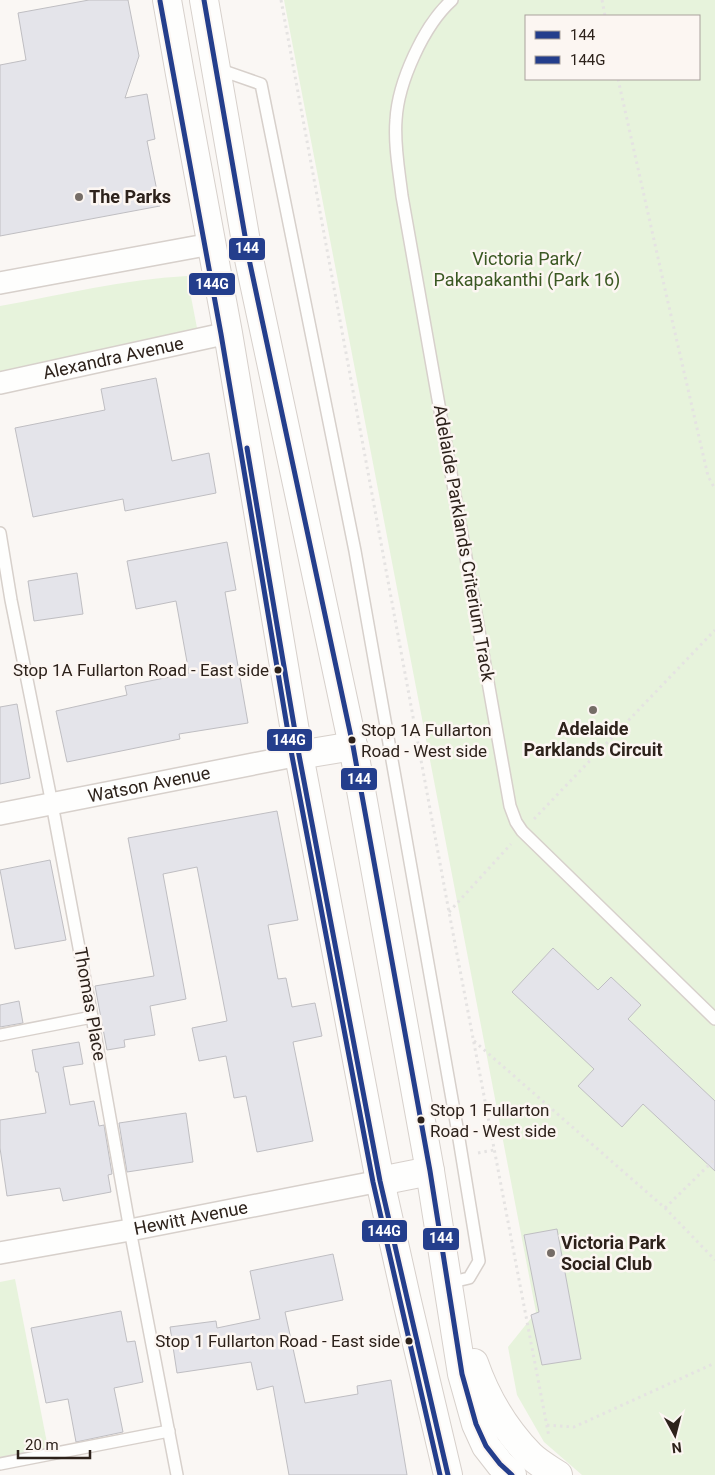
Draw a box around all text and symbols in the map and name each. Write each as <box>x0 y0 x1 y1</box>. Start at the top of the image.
legend <box>525 15 700 80</box>
text: 144 <box>570 26 596 44</box>
text: 144G <box>570 51 606 69</box>
place label: The Parks <box>89 186 171 207</box>
marker: The Parks <box>73 191 85 203</box>
line badge: 144 <box>228 237 266 261</box>
text: 144 <box>235 240 259 256</box>
park label: Victoria Park/ Pakapakanthi (Park 16) <box>434 248 620 291</box>
line badge: 144G <box>188 272 236 296</box>
text: 144G <box>195 276 229 292</box>
street label: Alexandra Avenue <box>41 332 186 383</box>
street label: Adelaide Parklands Criterium Track <box>430 403 499 684</box>
place label: Stop 1A Fullarton Road - East side <box>13 660 269 680</box>
marker: Stop 1A Fullarton Road - East side <box>273 665 283 675</box>
marker: Adelaide Parklands Circuit <box>587 704 599 716</box>
place label: Adelaide Parklands Circuit <box>524 718 662 760</box>
place label: Stop 1A Fullarton Road - West side <box>361 720 492 761</box>
line badge: 144G <box>266 728 313 752</box>
text: 144G <box>272 732 306 748</box>
marker: Stop 1A Fullarton Road - West side <box>347 735 357 745</box>
street label: Watson Avenue <box>86 762 212 806</box>
line badge: 144 <box>340 767 378 791</box>
text: 144 <box>347 771 371 787</box>
street label: Thomas Place <box>70 946 111 1062</box>
place label: Stop 1 Fullarton Road - West side <box>430 1100 556 1141</box>
marker: Stop 1 Fullarton Road - West side <box>416 1115 426 1125</box>
street label: Hewitt Avenue <box>132 1196 249 1239</box>
line badge: 144G <box>361 1219 408 1243</box>
text: 144G <box>367 1223 401 1239</box>
line badge: 144 <box>422 1227 460 1251</box>
text: 144 <box>429 1230 453 1246</box>
place label: Victoria Park Social Club <box>561 1232 666 1274</box>
marker: Victoria Park Social Club <box>545 1247 557 1259</box>
place label: Stop 1 Fullarton Road - East side <box>155 1331 400 1351</box>
marker: Stop 1 Fullarton Road - East side <box>404 1336 414 1346</box>
north arrow <box>650 1410 700 1460</box>
scale bar <box>18 1428 90 1460</box>
text: 20 m <box>25 1436 59 1454</box>
text: N <box>671 1439 682 1456</box>

